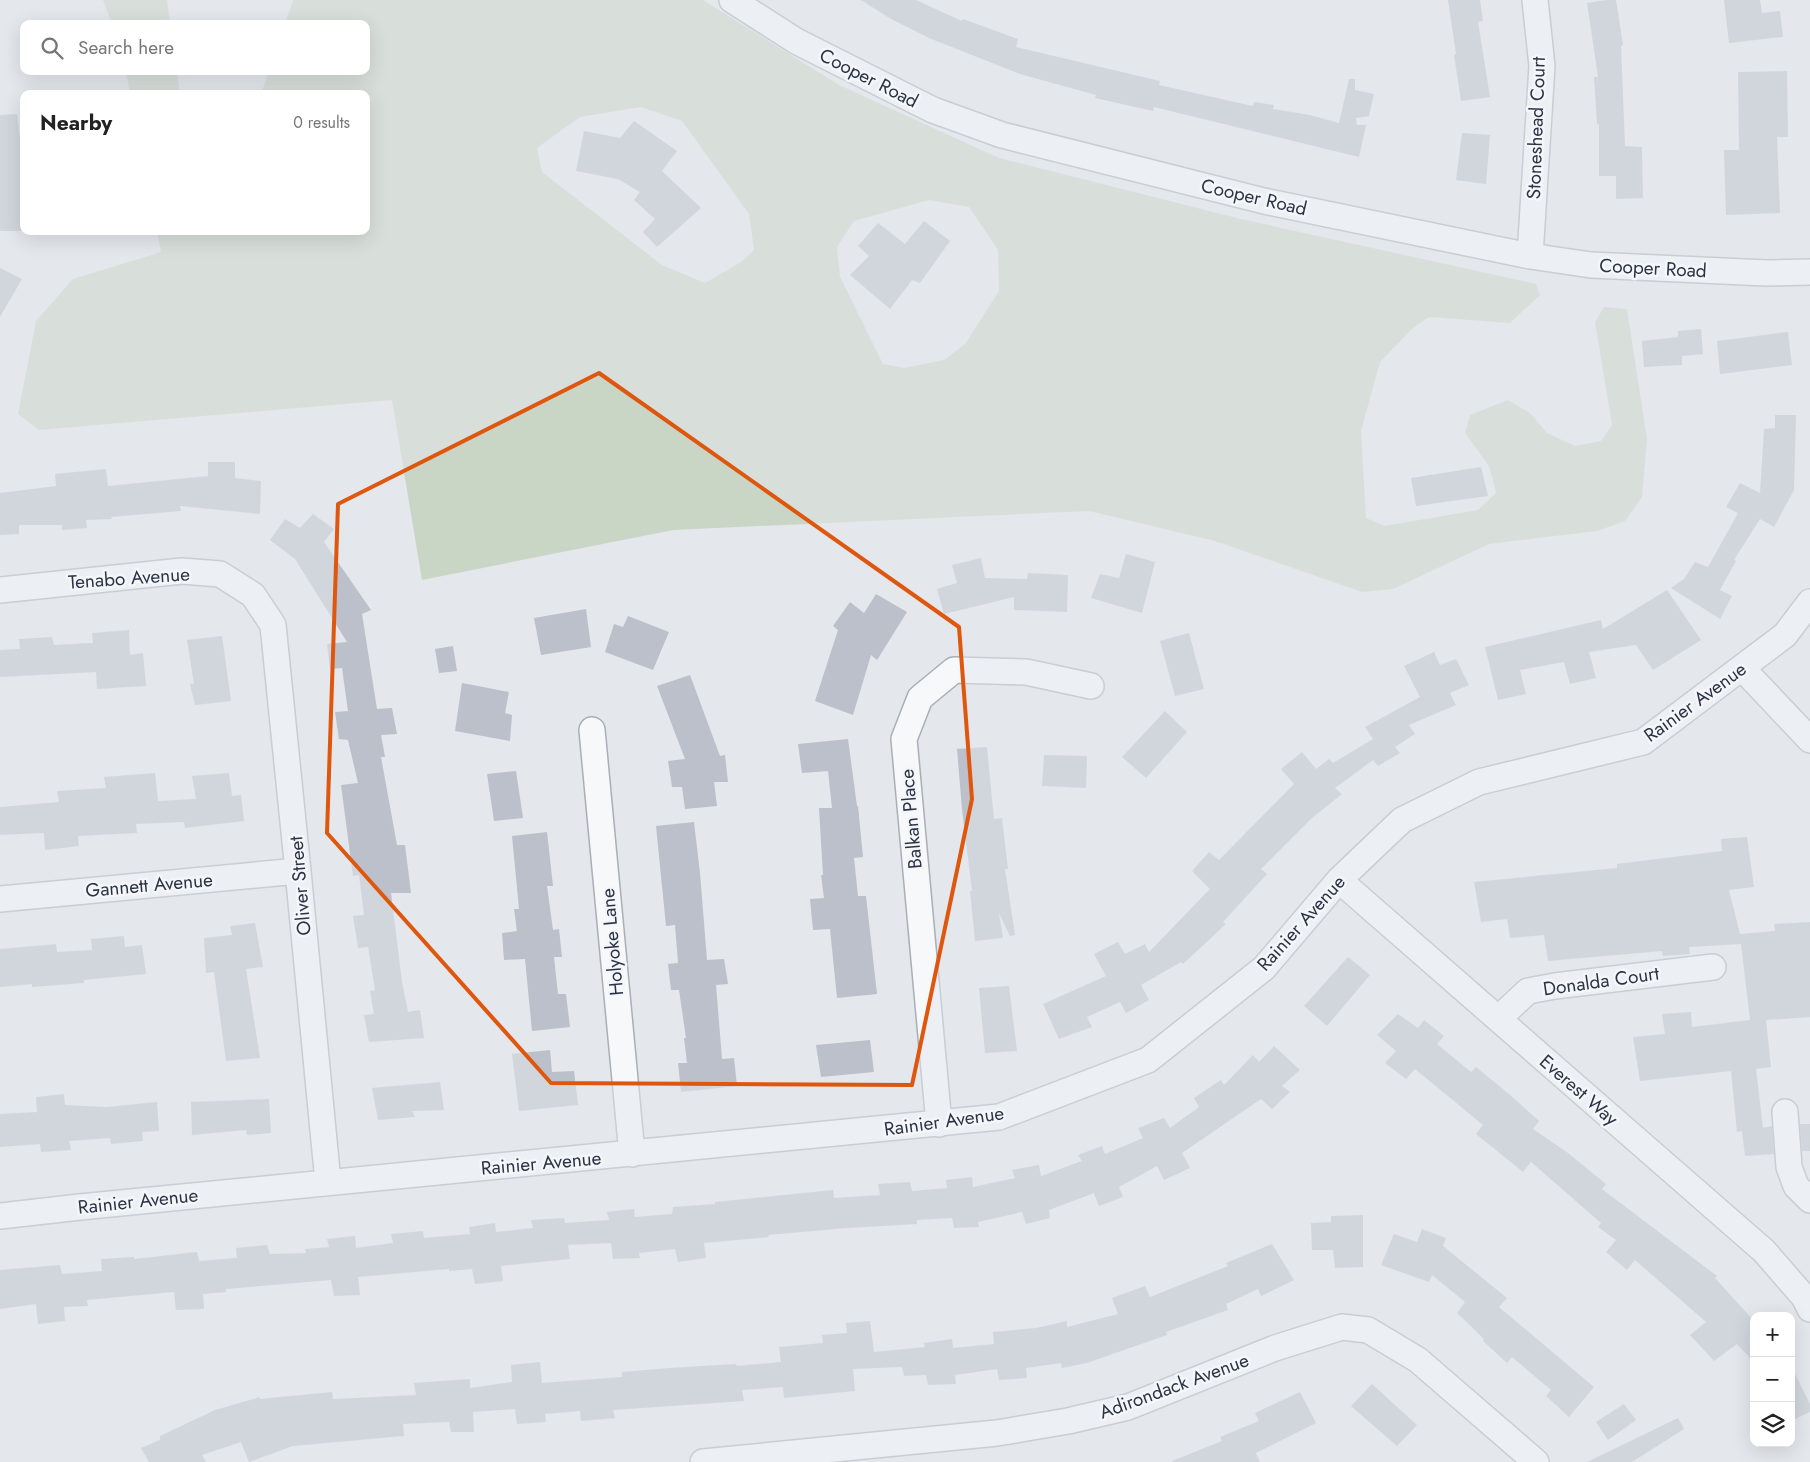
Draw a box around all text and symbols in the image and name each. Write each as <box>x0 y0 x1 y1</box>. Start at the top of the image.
search box <box>20 20 370 75</box>
icon: search <box>38 34 66 62</box>
text: Search here <box>78 34 174 61</box>
street label: Cooper Road <box>815 42 923 114</box>
street label: Stoneshead Court <box>1520 56 1552 200</box>
text: Nearby <box>40 108 112 138</box>
text: 0 results <box>293 111 350 134</box>
street label: Cooper Road <box>1199 172 1309 222</box>
street label: Cooper Road <box>1599 252 1707 284</box>
street label: Tenabo Avenue <box>67 560 191 596</box>
street label: Rainier Avenue <box>1638 655 1752 748</box>
street label: Balkan Place <box>893 768 929 870</box>
street label: Oliver Street <box>282 835 318 937</box>
street label: Gannett Avenue <box>84 866 214 904</box>
street label: Rainier Avenue <box>1251 869 1352 977</box>
street label: Holyoke Lane <box>594 887 630 997</box>
street label: Donalda Court <box>1541 959 1661 1003</box>
street label: Everest Way <box>1534 1048 1625 1132</box>
street label: Rainier Avenue <box>882 1099 1006 1143</box>
street label: Rainier Avenue <box>480 1144 603 1182</box>
street label: Rainier Avenue <box>77 1181 200 1221</box>
map controls <box>1750 1312 1795 1447</box>
button: + <box>1750 1312 1795 1357</box>
street label: Adirondack Avenue <box>1096 1346 1253 1426</box>
button: − <box>1750 1357 1795 1402</box>
button: layers <box>1750 1402 1795 1447</box>

